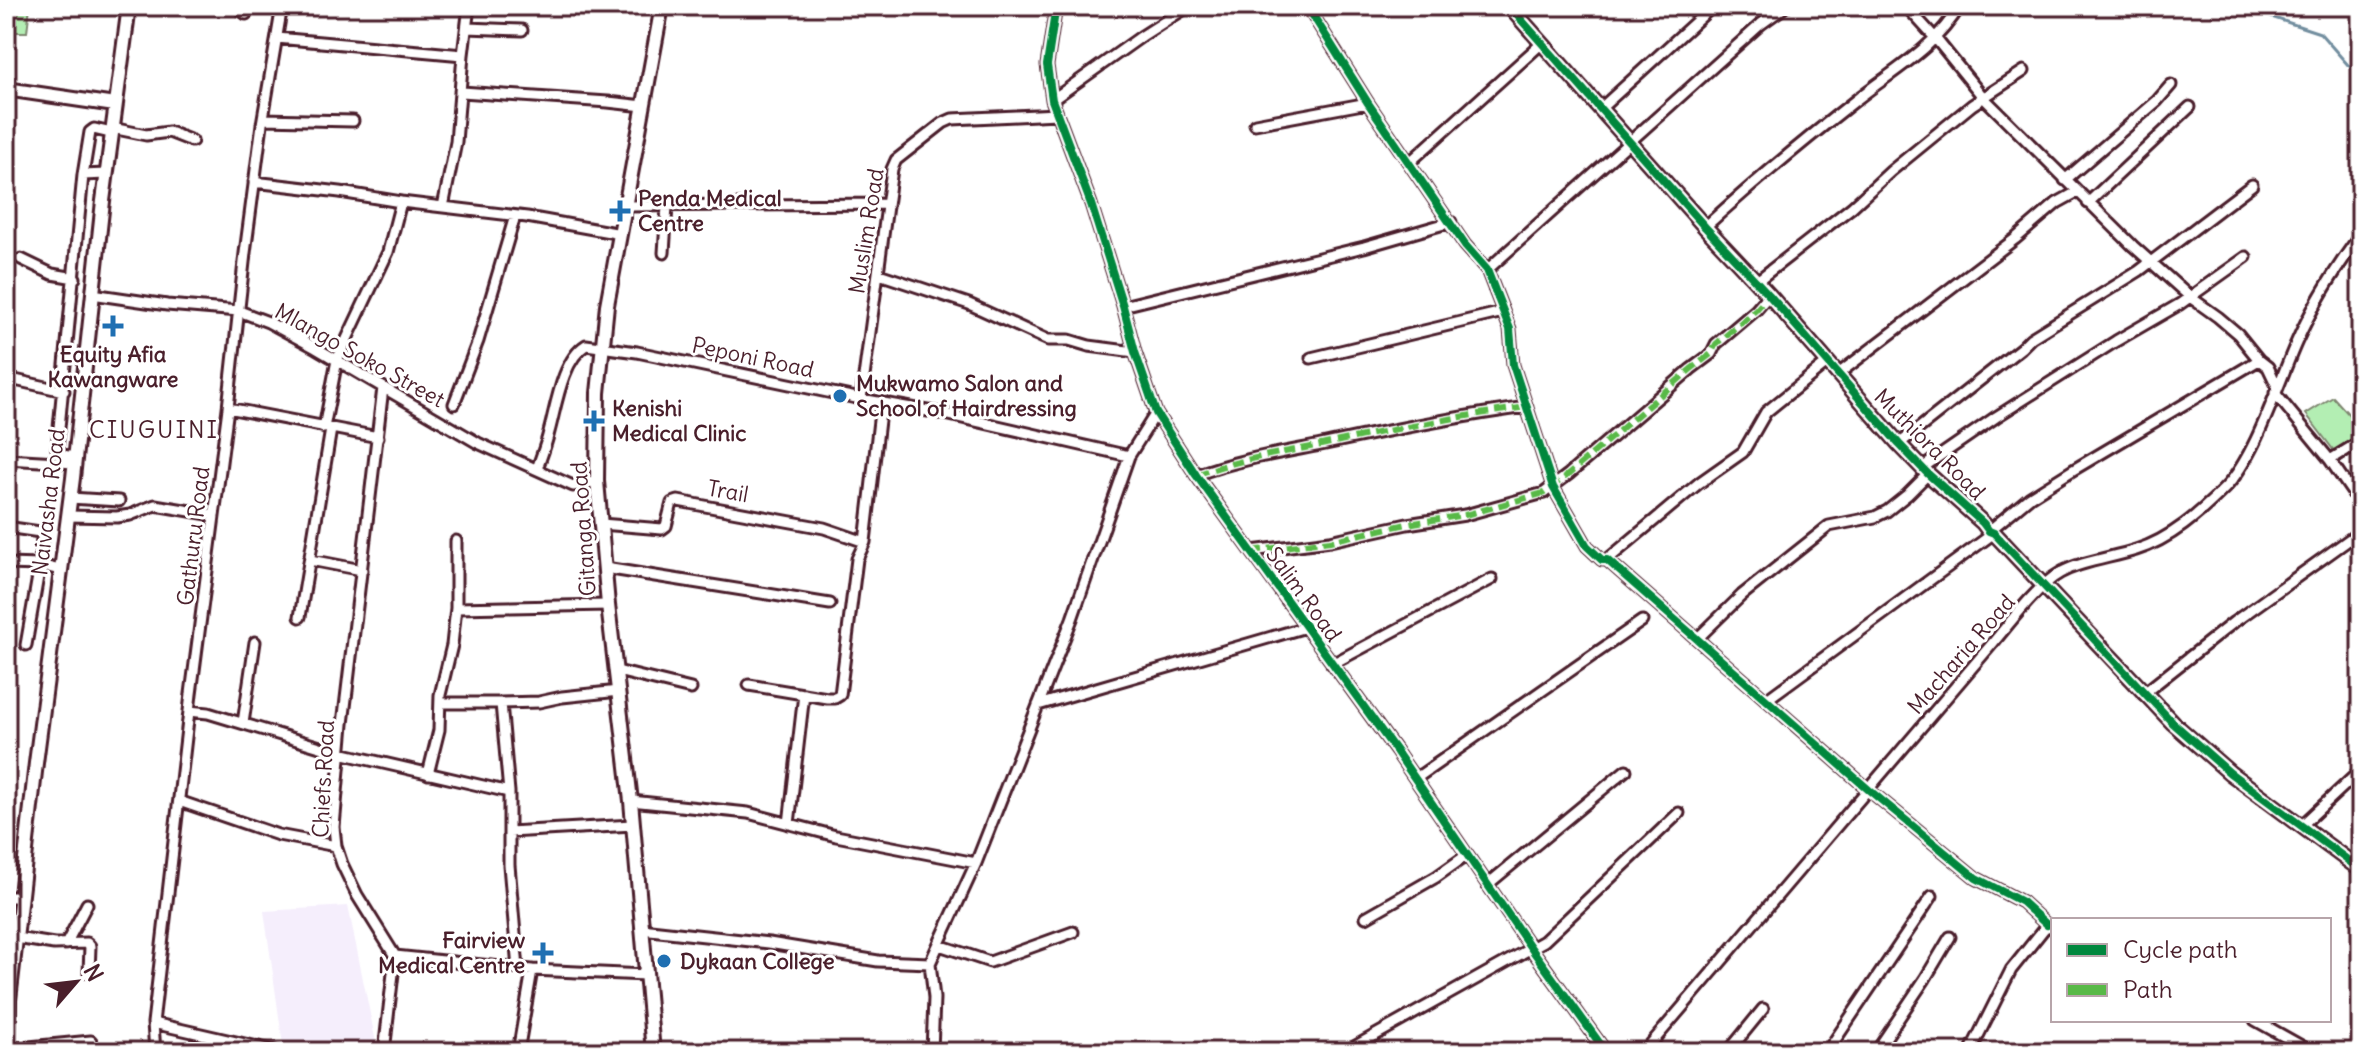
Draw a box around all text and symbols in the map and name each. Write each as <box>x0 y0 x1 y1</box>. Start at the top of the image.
street label: Muslim Road <box>842 166 890 296</box>
place label: Penda Medical Centre <box>638 184 782 237</box>
marker: Penda Medical Centre <box>609 200 631 222</box>
street label: Mlango Soko Street <box>270 297 450 413</box>
marker: Equity Afia Kawangware <box>102 315 124 337</box>
street label: Peponi Road <box>690 330 816 384</box>
place label: Equity Afia Kawangware <box>48 340 179 393</box>
place label: Mukwamo Salon and School of Hairdressing <box>856 369 1077 422</box>
street label: Muthiora Road <box>1868 382 1992 506</box>
marker: Mukwamo Salon and School of Hairdressing <box>831 387 849 405</box>
place label: Kenishi Medical Clinic <box>612 394 746 447</box>
marker: Kenishi Medical Clinic <box>583 410 605 432</box>
district label: CIUGUINI <box>89 414 219 444</box>
street label: Naivasha Road <box>25 427 71 577</box>
street label: Gitanga Road <box>564 461 602 597</box>
street label: Gathuru Road <box>171 465 215 607</box>
street label: Trail <box>705 474 751 508</box>
street label: Salim Road <box>1260 541 1348 647</box>
street label: Macharia Road <box>1901 588 2021 720</box>
street label: Chiefs Road <box>306 719 340 839</box>
legend <box>2051 918 2331 1022</box>
place label: Fairview Medical Centre <box>378 926 526 979</box>
text: Cycle path <box>2123 934 2238 964</box>
north arrow <box>36 942 116 1022</box>
marker: Fairview Medical Centre <box>532 942 554 964</box>
place label: Dykaan College <box>680 947 835 975</box>
marker: Dykaan College <box>655 952 673 970</box>
text: N <box>78 959 110 986</box>
text: Path <box>2123 974 2173 1004</box>

